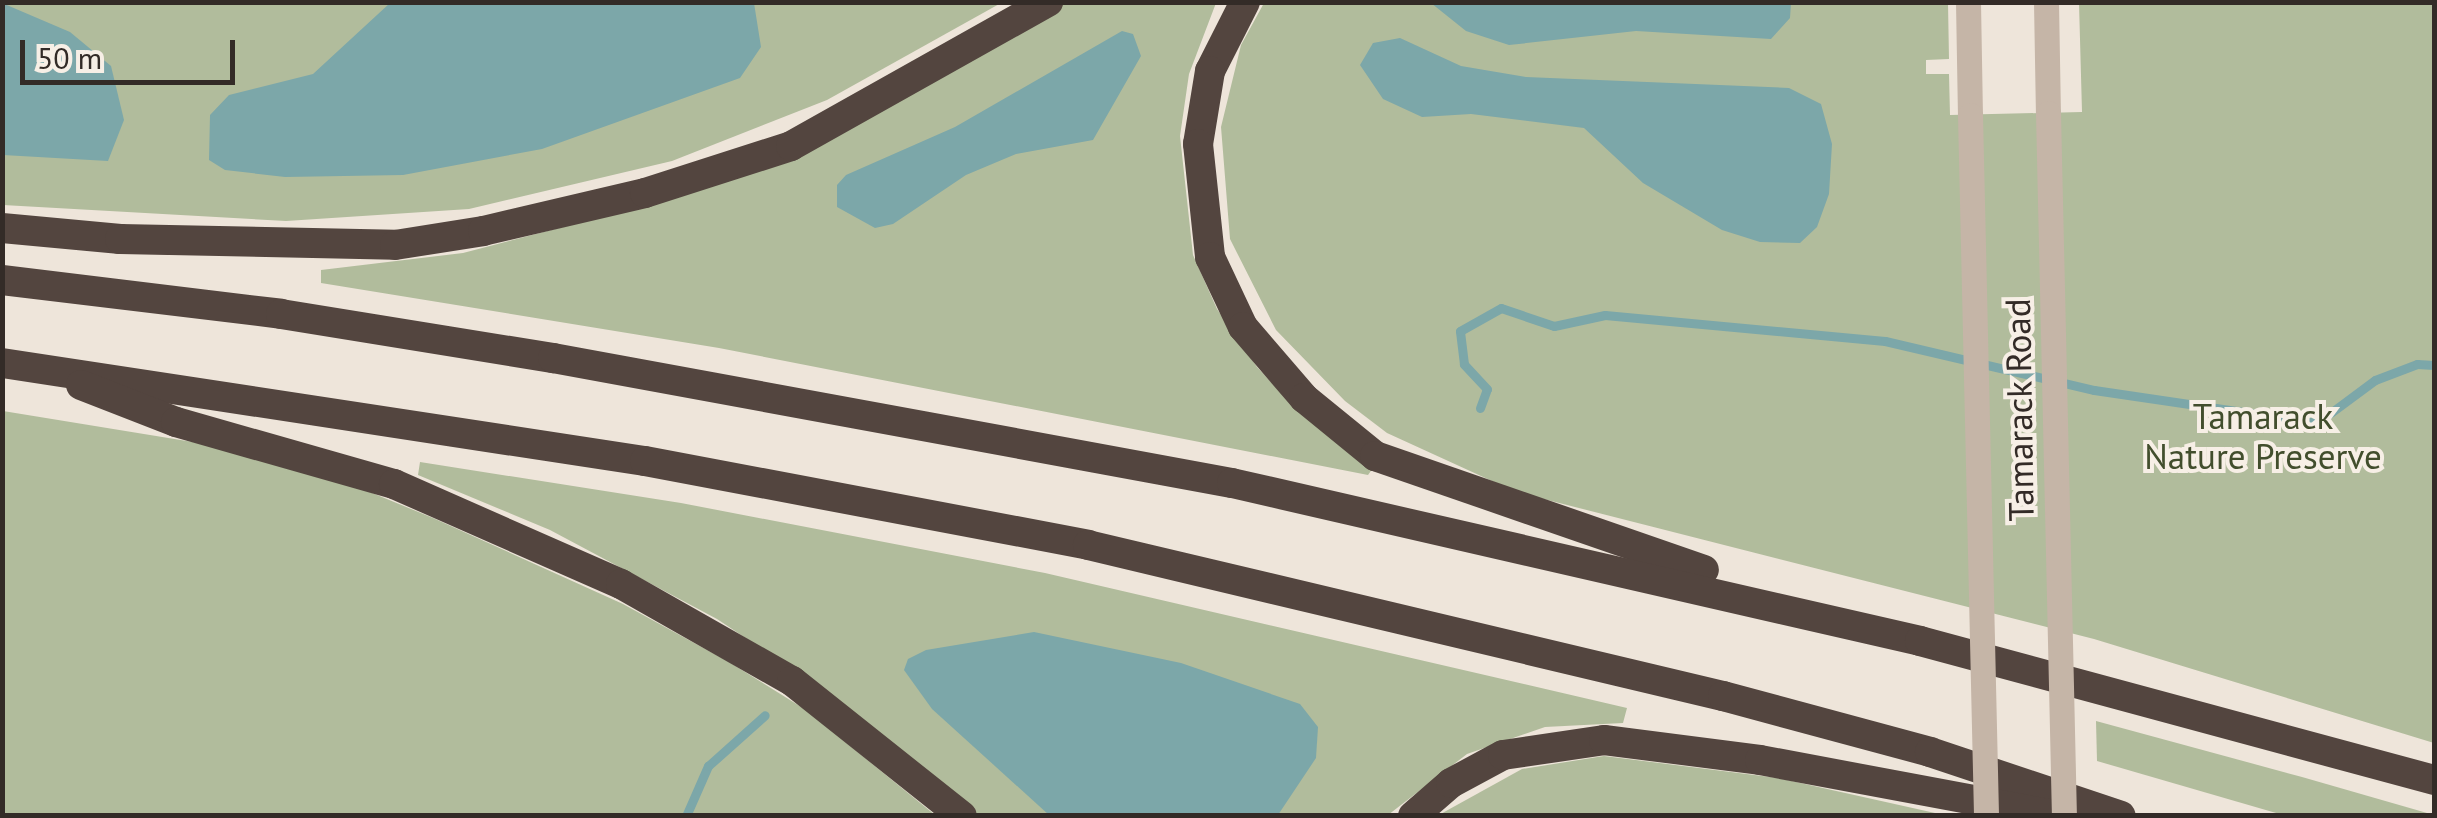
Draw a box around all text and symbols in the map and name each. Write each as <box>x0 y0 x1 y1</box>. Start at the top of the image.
scale bar <box>25 20 240 82</box>
text: 50 m <box>37 38 102 77</box>
street label: Tamarack Road <box>1996 298 2042 522</box>
park label: Tamarack Nature Preserve <box>2144 395 2382 477</box>

